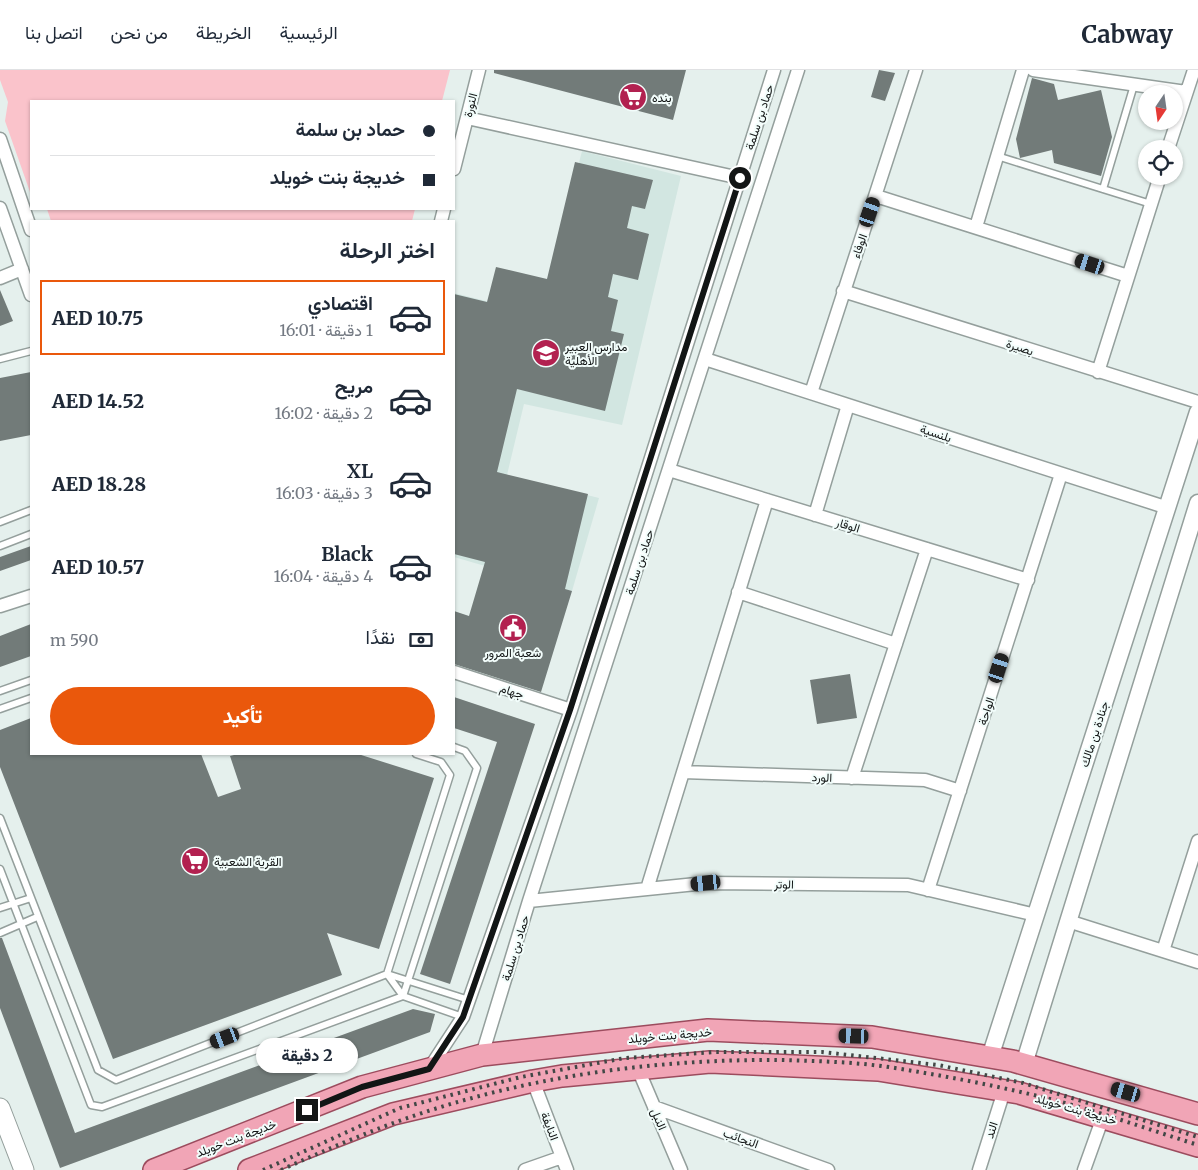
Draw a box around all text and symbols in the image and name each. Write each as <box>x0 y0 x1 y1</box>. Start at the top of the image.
text: Cabway <box>1081 19 1173 50</box>
text: اتصل بنا <box>25 21 83 44</box>
text: من نحن <box>111 21 168 44</box>
text: الخريطة <box>196 21 252 44</box>
text: الرئيسية <box>280 21 338 44</box>
supermarket icon: بنده <box>618 82 648 112</box>
street label: حماد بن سلمة <box>741 82 778 152</box>
north arrow <box>1138 85 1182 130</box>
map controls <box>1138 85 1183 185</box>
place label: بنده <box>652 90 672 105</box>
street label: النورة <box>460 91 481 119</box>
text: حماد بن سلمة <box>296 117 405 141</box>
button: locate <box>1138 140 1183 185</box>
text: خديجة بنت خويلد <box>270 165 405 189</box>
route start <box>729 167 751 189</box>
car <box>858 195 881 229</box>
street label: الوفاء <box>848 232 871 261</box>
text: اختر الرحلة <box>340 236 435 264</box>
car <box>1073 252 1106 276</box>
text: اقتصادي <box>308 291 373 315</box>
icon: car <box>388 295 433 340</box>
text: AED 10.75 <box>52 306 143 330</box>
text: 1 دقيقة · 16:01 <box>279 320 373 340</box>
street label: بصيرة <box>1004 336 1036 359</box>
school or university icon: مدارس العبير الأهلية <box>531 338 561 368</box>
place label: مدارس العبير الأهلية <box>564 339 627 368</box>
text: مريح <box>335 374 373 398</box>
icon: car <box>388 378 433 423</box>
text: AED 14.52 <box>52 389 144 413</box>
text: 2 دقيقة · 16:02 <box>274 403 373 423</box>
street label: بلنسية <box>918 421 954 445</box>
text: XL <box>347 459 373 483</box>
icon: car <box>388 461 433 506</box>
text: AED 18.28 <box>52 472 146 496</box>
text: 3 دقيقة · 16:03 <box>275 483 373 503</box>
street label: الوقار <box>833 514 862 537</box>
street label: حماد بن سلمة <box>621 527 658 597</box>
text: Black <box>321 542 373 566</box>
icon: car <box>388 544 433 589</box>
text: AED 10.57 <box>52 555 144 579</box>
text: 4 دقيقة · 16:04 <box>273 566 373 586</box>
public building icon: شعبة المرور <box>498 613 528 643</box>
text: نقدًا <box>366 625 395 649</box>
icon: cash <box>407 626 435 654</box>
text: 590 m <box>50 630 99 650</box>
place label: شعبة المرور <box>484 645 541 661</box>
car <box>987 651 1010 685</box>
street label: جهام <box>498 680 526 703</box>
button: تأكيد <box>50 687 435 745</box>
street label: الواحة <box>974 695 999 727</box>
street label: جنادة بن مالك <box>1076 699 1113 769</box>
street label: الورد <box>811 769 833 786</box>
supermarket icon: القرية الشعبية <box>180 846 210 876</box>
place label: القرية الشعبية <box>214 854 282 870</box>
car <box>690 874 721 892</box>
street label: الوتر <box>773 876 794 893</box>
street label: حماد بن سلمة <box>498 913 533 983</box>
street label: خديجة بنت خويلد <box>627 1024 713 1047</box>
car <box>208 1026 241 1050</box>
car <box>838 1028 869 1044</box>
callout: 2 دقيقة <box>256 1038 358 1072</box>
text: 2 دقيقة <box>281 1045 333 1065</box>
car <box>1109 1081 1142 1103</box>
street label: خديجة بنت خويلد <box>1033 1090 1119 1129</box>
route end <box>296 1099 318 1121</box>
street label: النبل <box>647 1106 670 1133</box>
street label: النايفة <box>538 1110 562 1142</box>
street label: خديجة بنت خويلد <box>194 1116 278 1161</box>
street label: الند <box>981 1120 1001 1140</box>
street label: النجائب <box>721 1125 761 1151</box>

